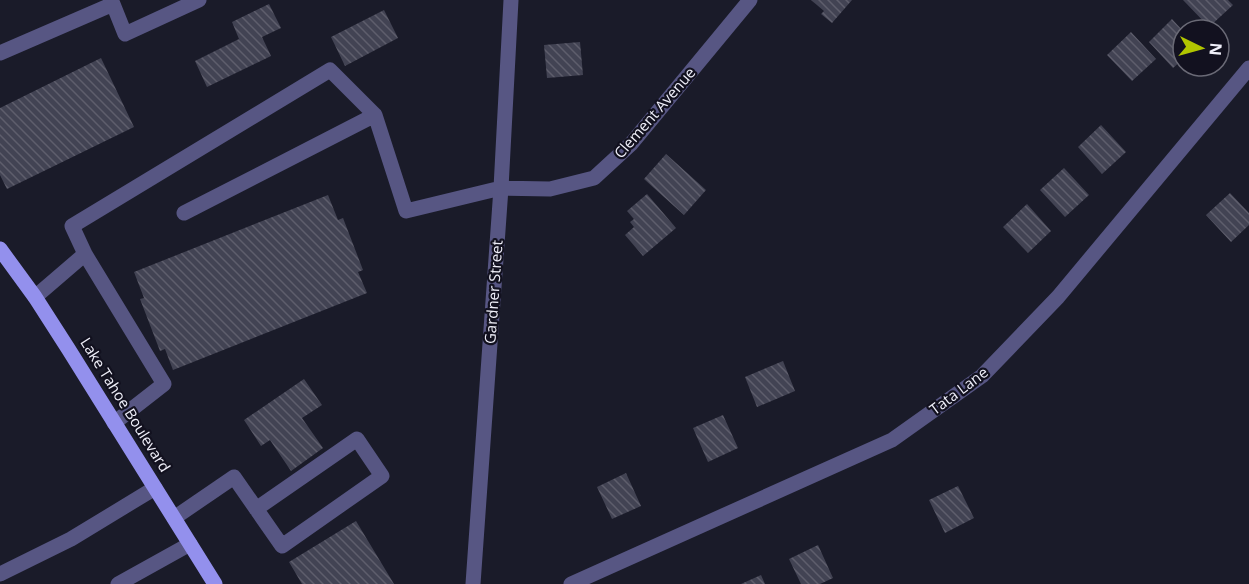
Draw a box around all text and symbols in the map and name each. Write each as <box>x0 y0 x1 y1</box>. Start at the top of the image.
north arrow <box>1171 18 1231 78</box>
text: N <box>1204 42 1227 57</box>
street label: Clement Avenue <box>609 63 699 162</box>
street label: Gardner Street <box>479 239 507 345</box>
street label: Lake Tahoe Boulevard <box>76 334 175 475</box>
street label: Tata Lane <box>925 362 992 419</box>

